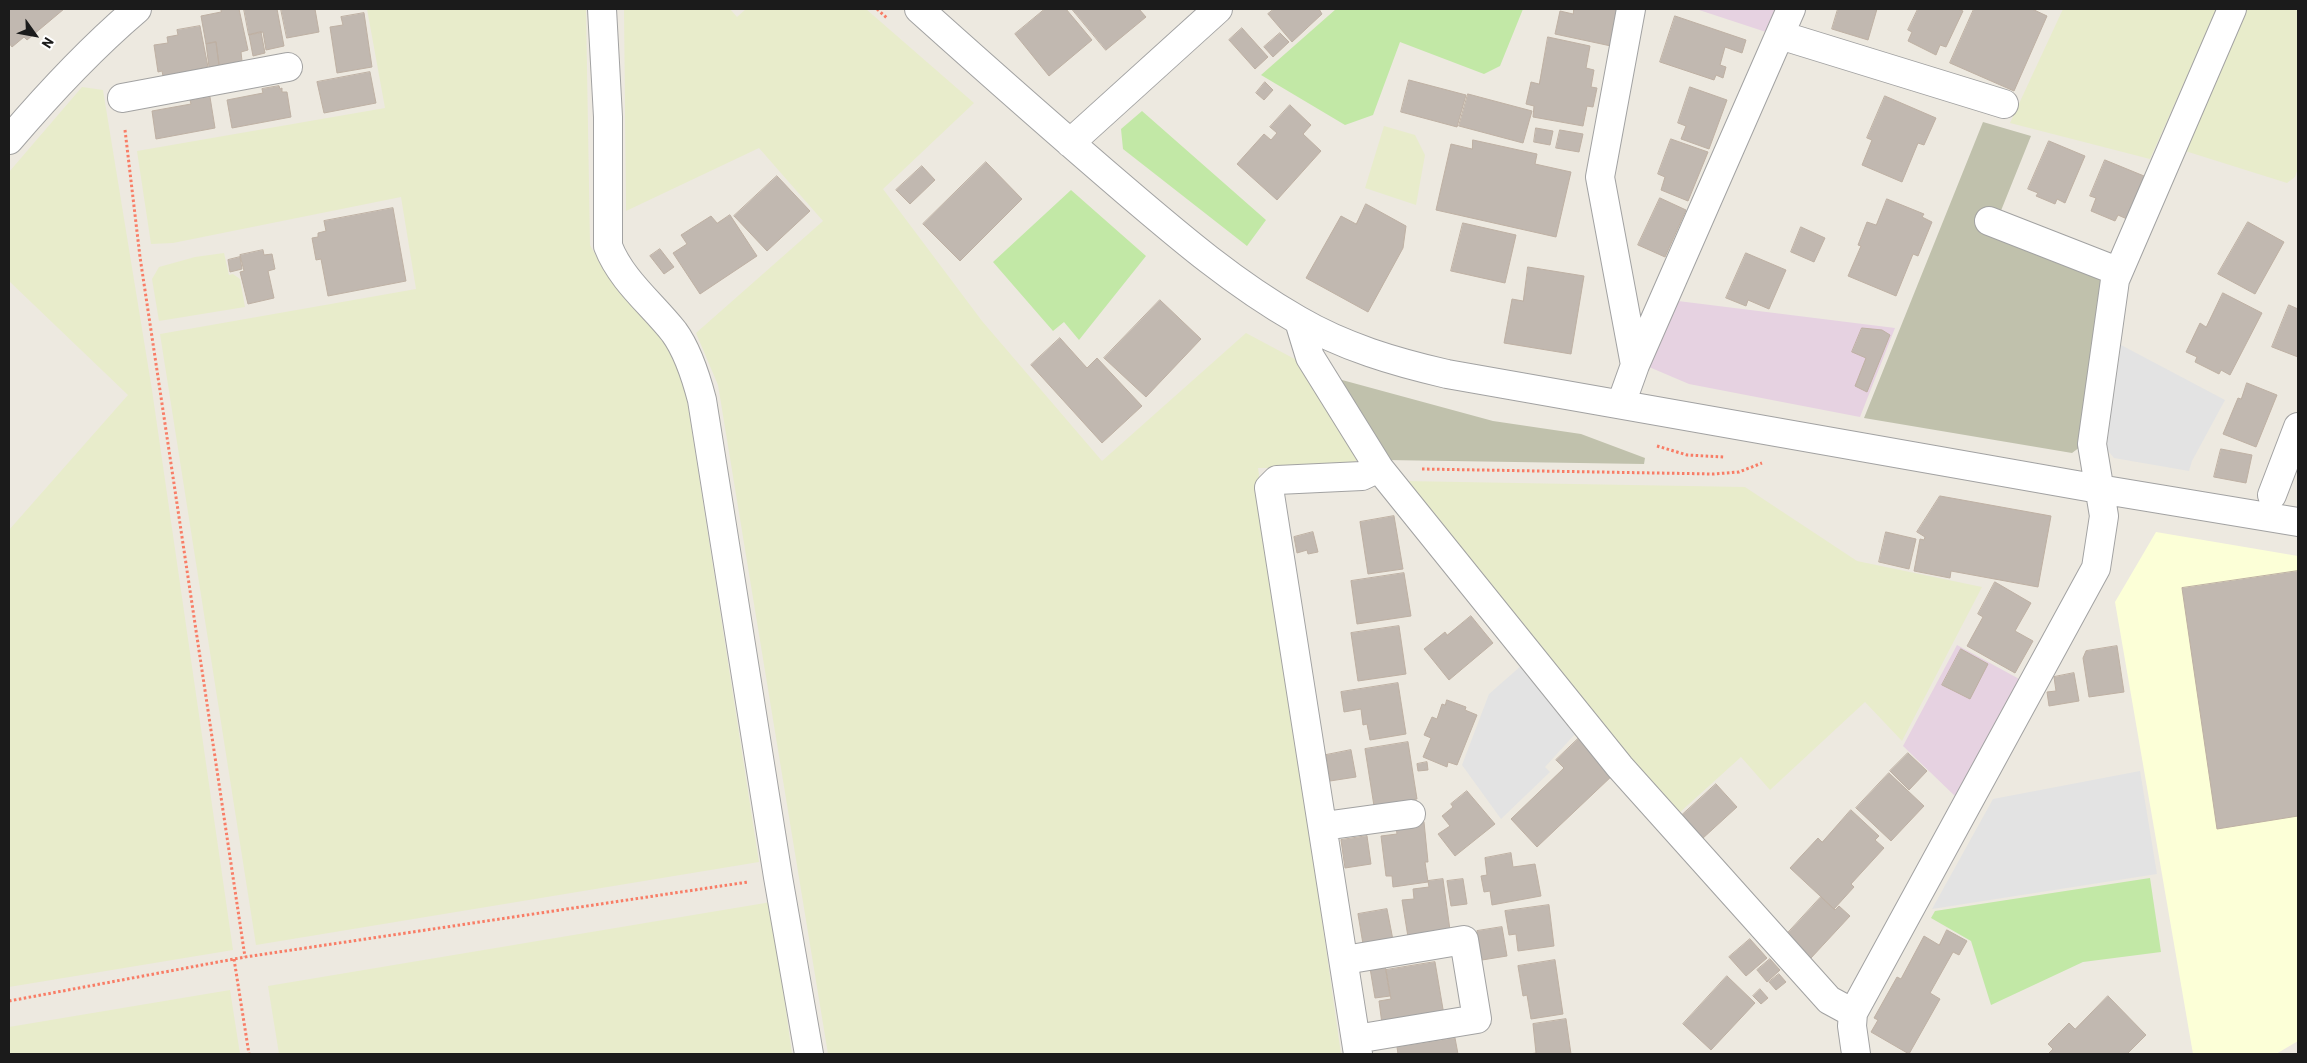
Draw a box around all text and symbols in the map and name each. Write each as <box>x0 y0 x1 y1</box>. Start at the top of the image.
north arrow <box>10 10 60 60</box>
text: N <box>38 35 58 52</box>

